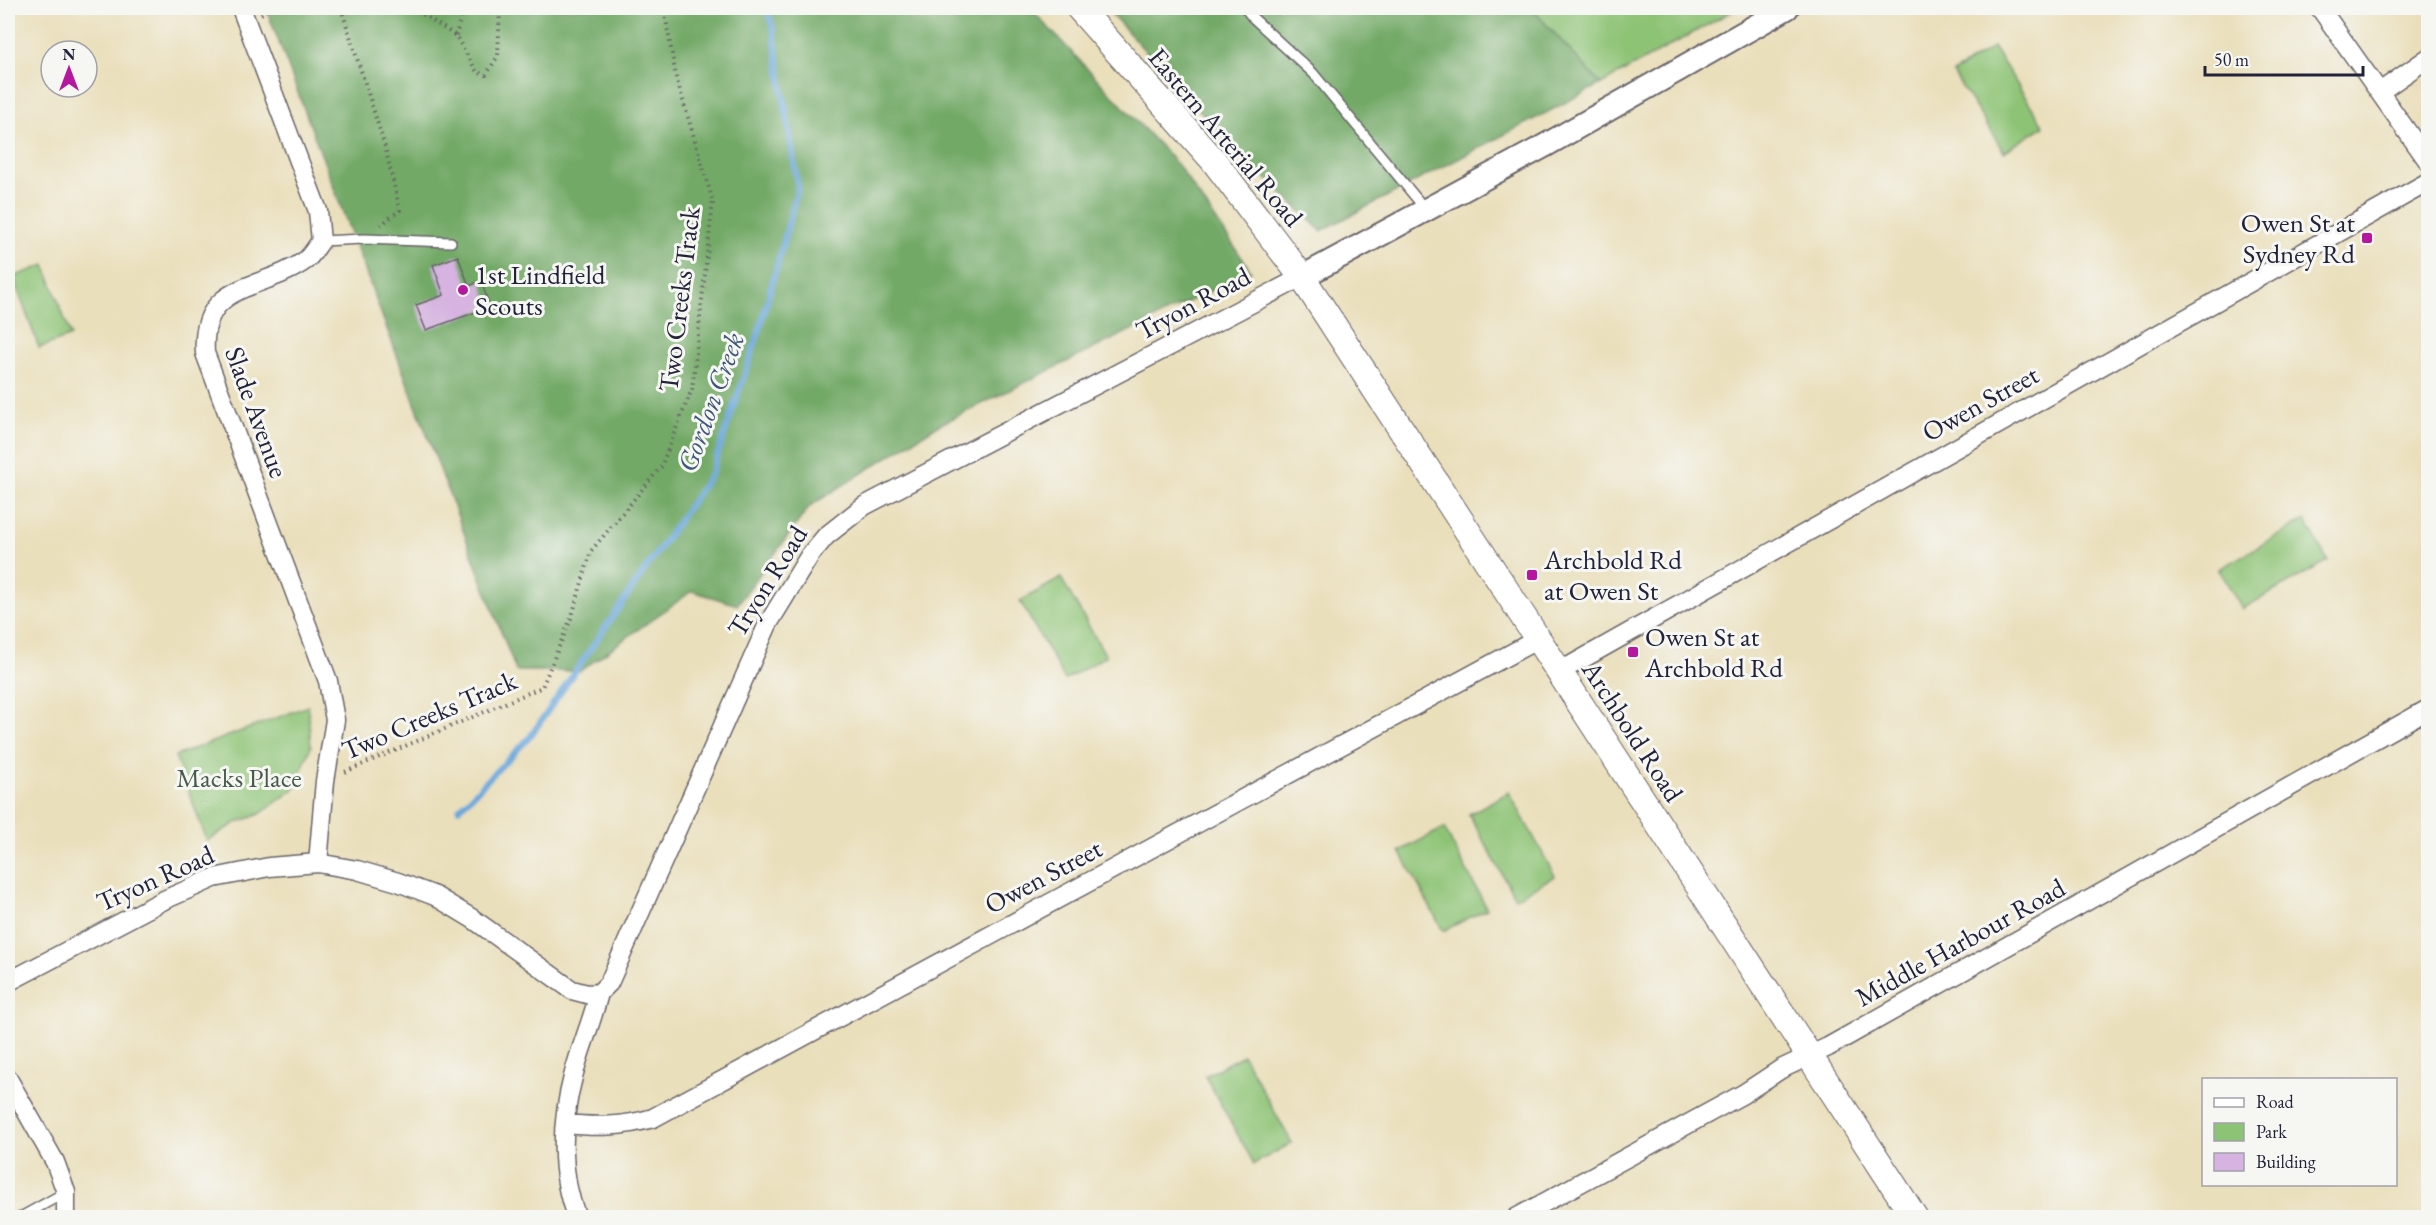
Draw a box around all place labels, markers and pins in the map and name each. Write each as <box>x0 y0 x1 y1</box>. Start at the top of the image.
place label: Owen St at Sydney Rd <box>2241 205 2356 271</box>
marker: Owen St at Sydney Rd <box>2360 231 2374 245</box>
place label: 1st Lindfield Scouts <box>475 257 606 323</box>
marker: 1st Lindfield Scouts <box>456 283 470 297</box>
place label: Archbold Rd at Owen St <box>1543 542 1682 608</box>
marker: Archbold Rd at Owen St <box>1525 568 1539 582</box>
place label: Owen St at Archbold Rd <box>1644 619 1783 685</box>
marker: Owen St at Archbold Rd <box>1626 645 1640 659</box>

